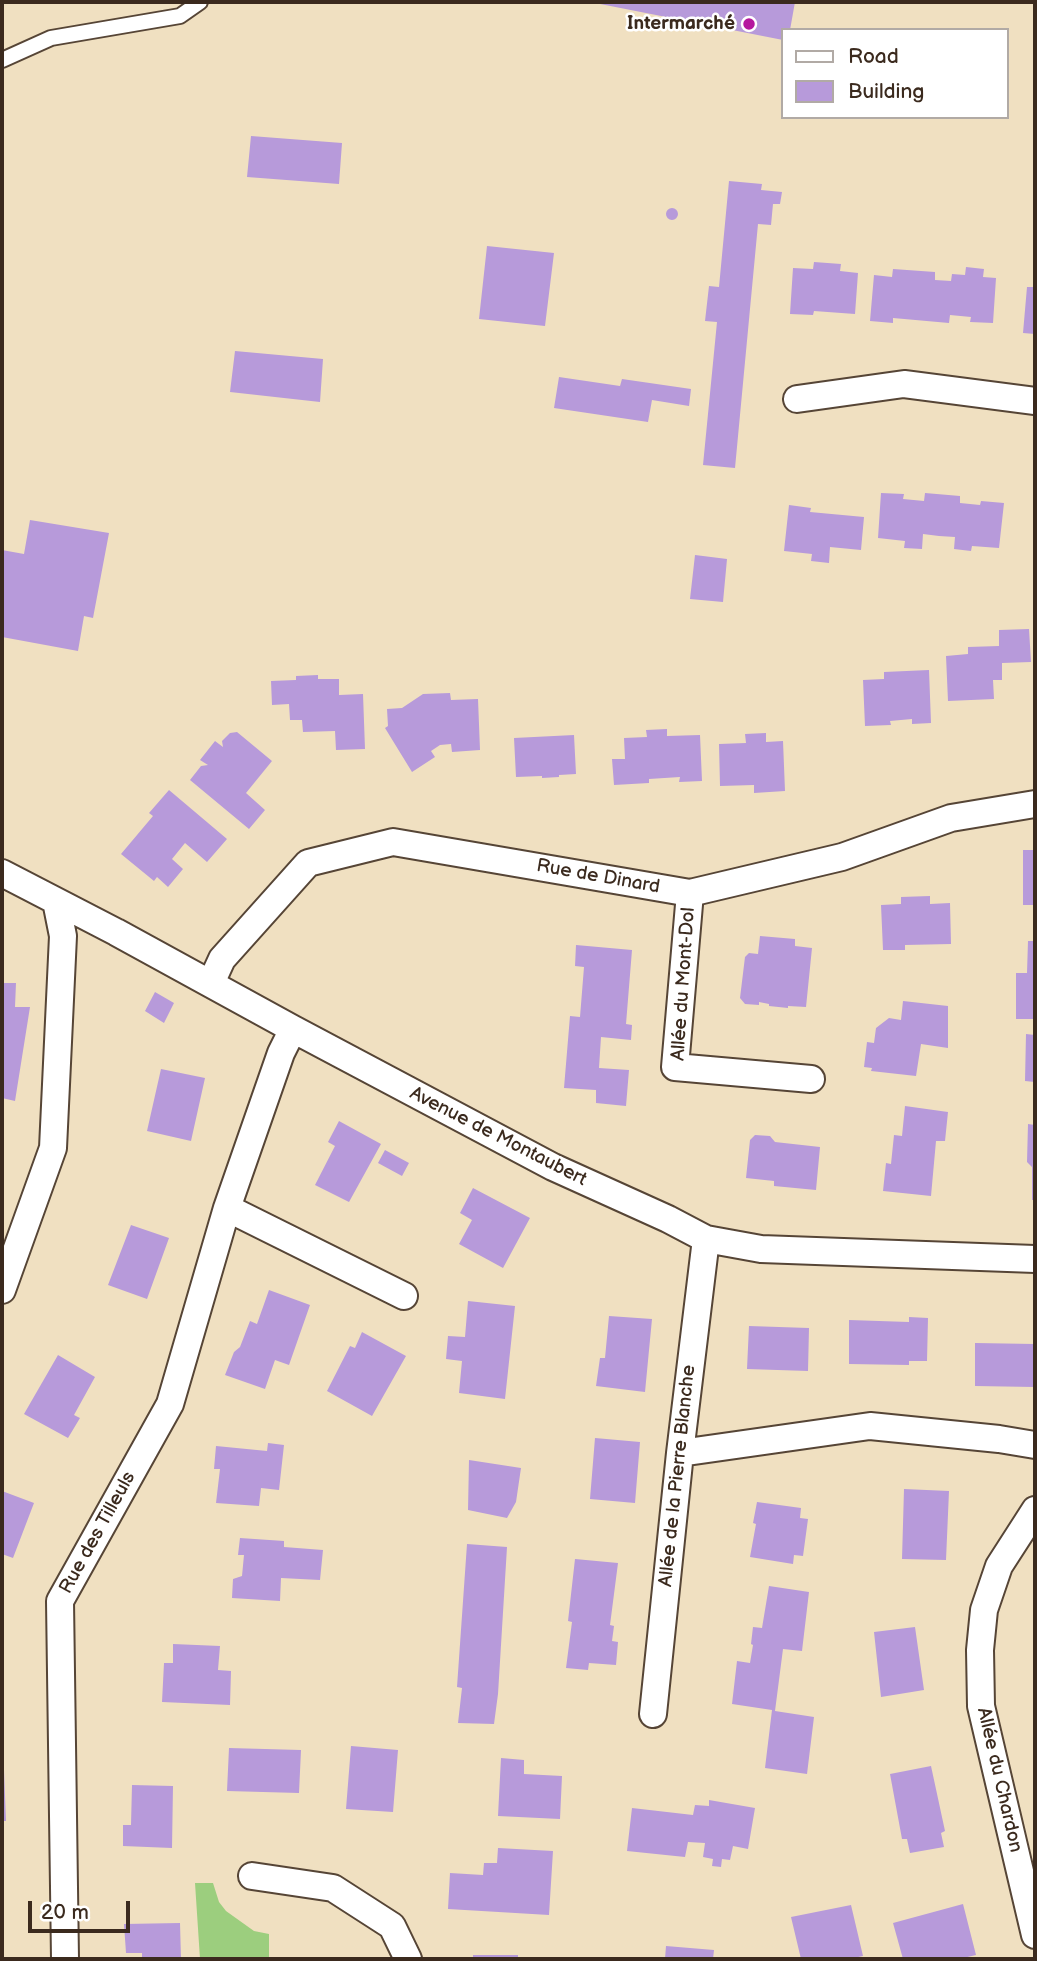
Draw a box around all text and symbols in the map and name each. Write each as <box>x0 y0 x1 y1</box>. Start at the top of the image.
place label: Intermarché <box>627 13 735 35</box>
marker: Intermarché <box>741 16 757 32</box>
legend <box>782 28 1009 119</box>
text: Road <box>848 44 899 69</box>
text: Building <box>848 79 924 104</box>
street label: Rue de Dinard <box>535 855 661 899</box>
street label: Allée du Mont-Dol <box>667 907 701 1061</box>
street label: Avenue de Montaubert <box>406 1082 590 1192</box>
street label: Allée de la Pierre Blanche <box>655 1364 701 1588</box>
street label: Rue des Tilleuls <box>55 1468 141 1598</box>
street label: Allée du Chardon <box>971 1705 1027 1855</box>
scale bar <box>32 1888 133 1932</box>
text: 20 m <box>41 1900 89 1925</box>

